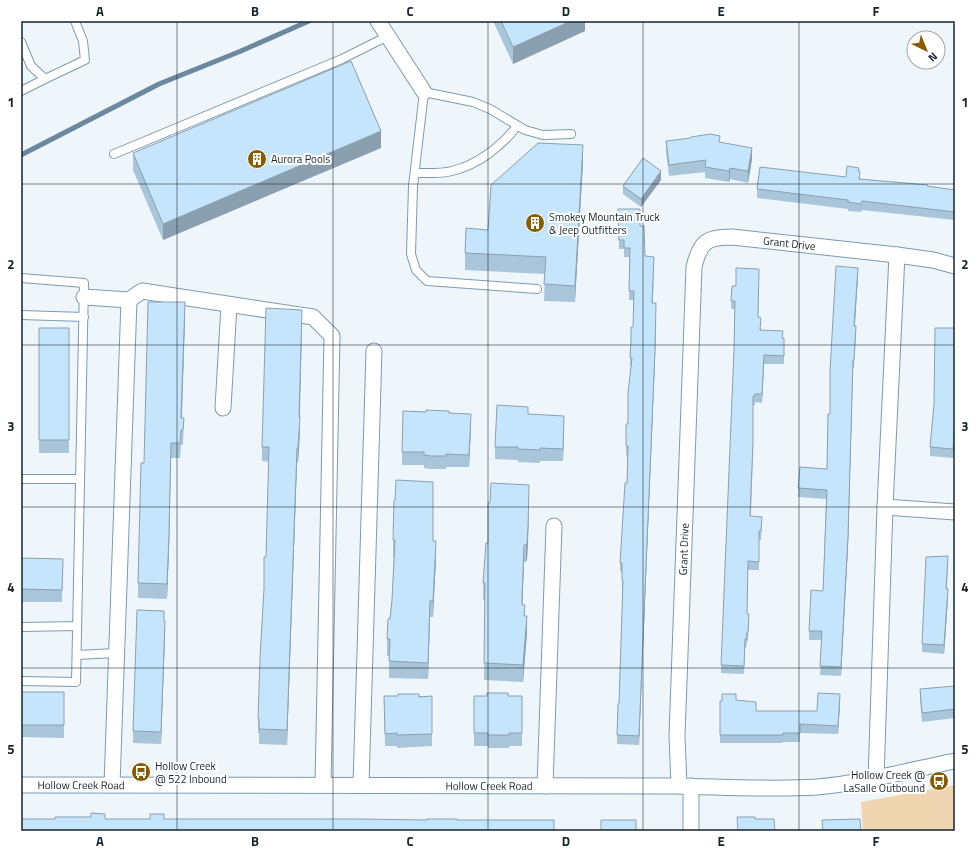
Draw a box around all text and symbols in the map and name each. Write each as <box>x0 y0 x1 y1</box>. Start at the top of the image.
text: A <box>96 1 104 21</box>
text: B <box>251 1 259 21</box>
text: C <box>406 1 414 21</box>
text: D <box>562 1 570 21</box>
text: E <box>717 1 725 21</box>
text: F <box>873 1 880 21</box>
north arrow <box>906 30 946 70</box>
text: N <box>925 49 941 66</box>
text: 1 <box>7 92 15 112</box>
text: 1 <box>961 92 969 112</box>
building icon: Aurora Pools <box>246 148 268 170</box>
place label: Aurora Pools <box>271 151 330 167</box>
place label: Smokey Mountain Truck & Jeep Outfitters <box>549 209 660 238</box>
building icon: Smokey Mountain Truck & Jeep Outfitters <box>524 212 546 234</box>
street label: Grant Drive <box>762 232 817 254</box>
text: 2 <box>7 254 15 274</box>
text: 2 <box>961 254 969 274</box>
text: 3 <box>7 416 15 436</box>
text: 3 <box>961 416 969 436</box>
street label: Grant Drive <box>675 522 693 576</box>
text: 4 <box>7 577 15 597</box>
text: 4 <box>961 577 969 597</box>
text: 5 <box>7 739 15 759</box>
text: 5 <box>961 739 969 759</box>
place label: Hollow Creek @ 522 Inbound <box>155 758 227 787</box>
bus stop icon: Hollow Creek @ 522 Inbound <box>130 761 152 783</box>
place label: Hollow Creek @ LaSalle Outbound <box>844 767 925 796</box>
bus stop icon: Hollow Creek @ LaSalle Outbound <box>928 770 950 792</box>
street label: Hollow Creek Road <box>37 777 125 793</box>
street label: Hollow Creek Road <box>445 778 533 794</box>
text: A <box>96 831 104 851</box>
text: B <box>251 831 259 851</box>
text: C <box>406 831 414 851</box>
text: D <box>562 831 570 851</box>
text: E <box>717 831 725 851</box>
text: F <box>873 831 880 851</box>

